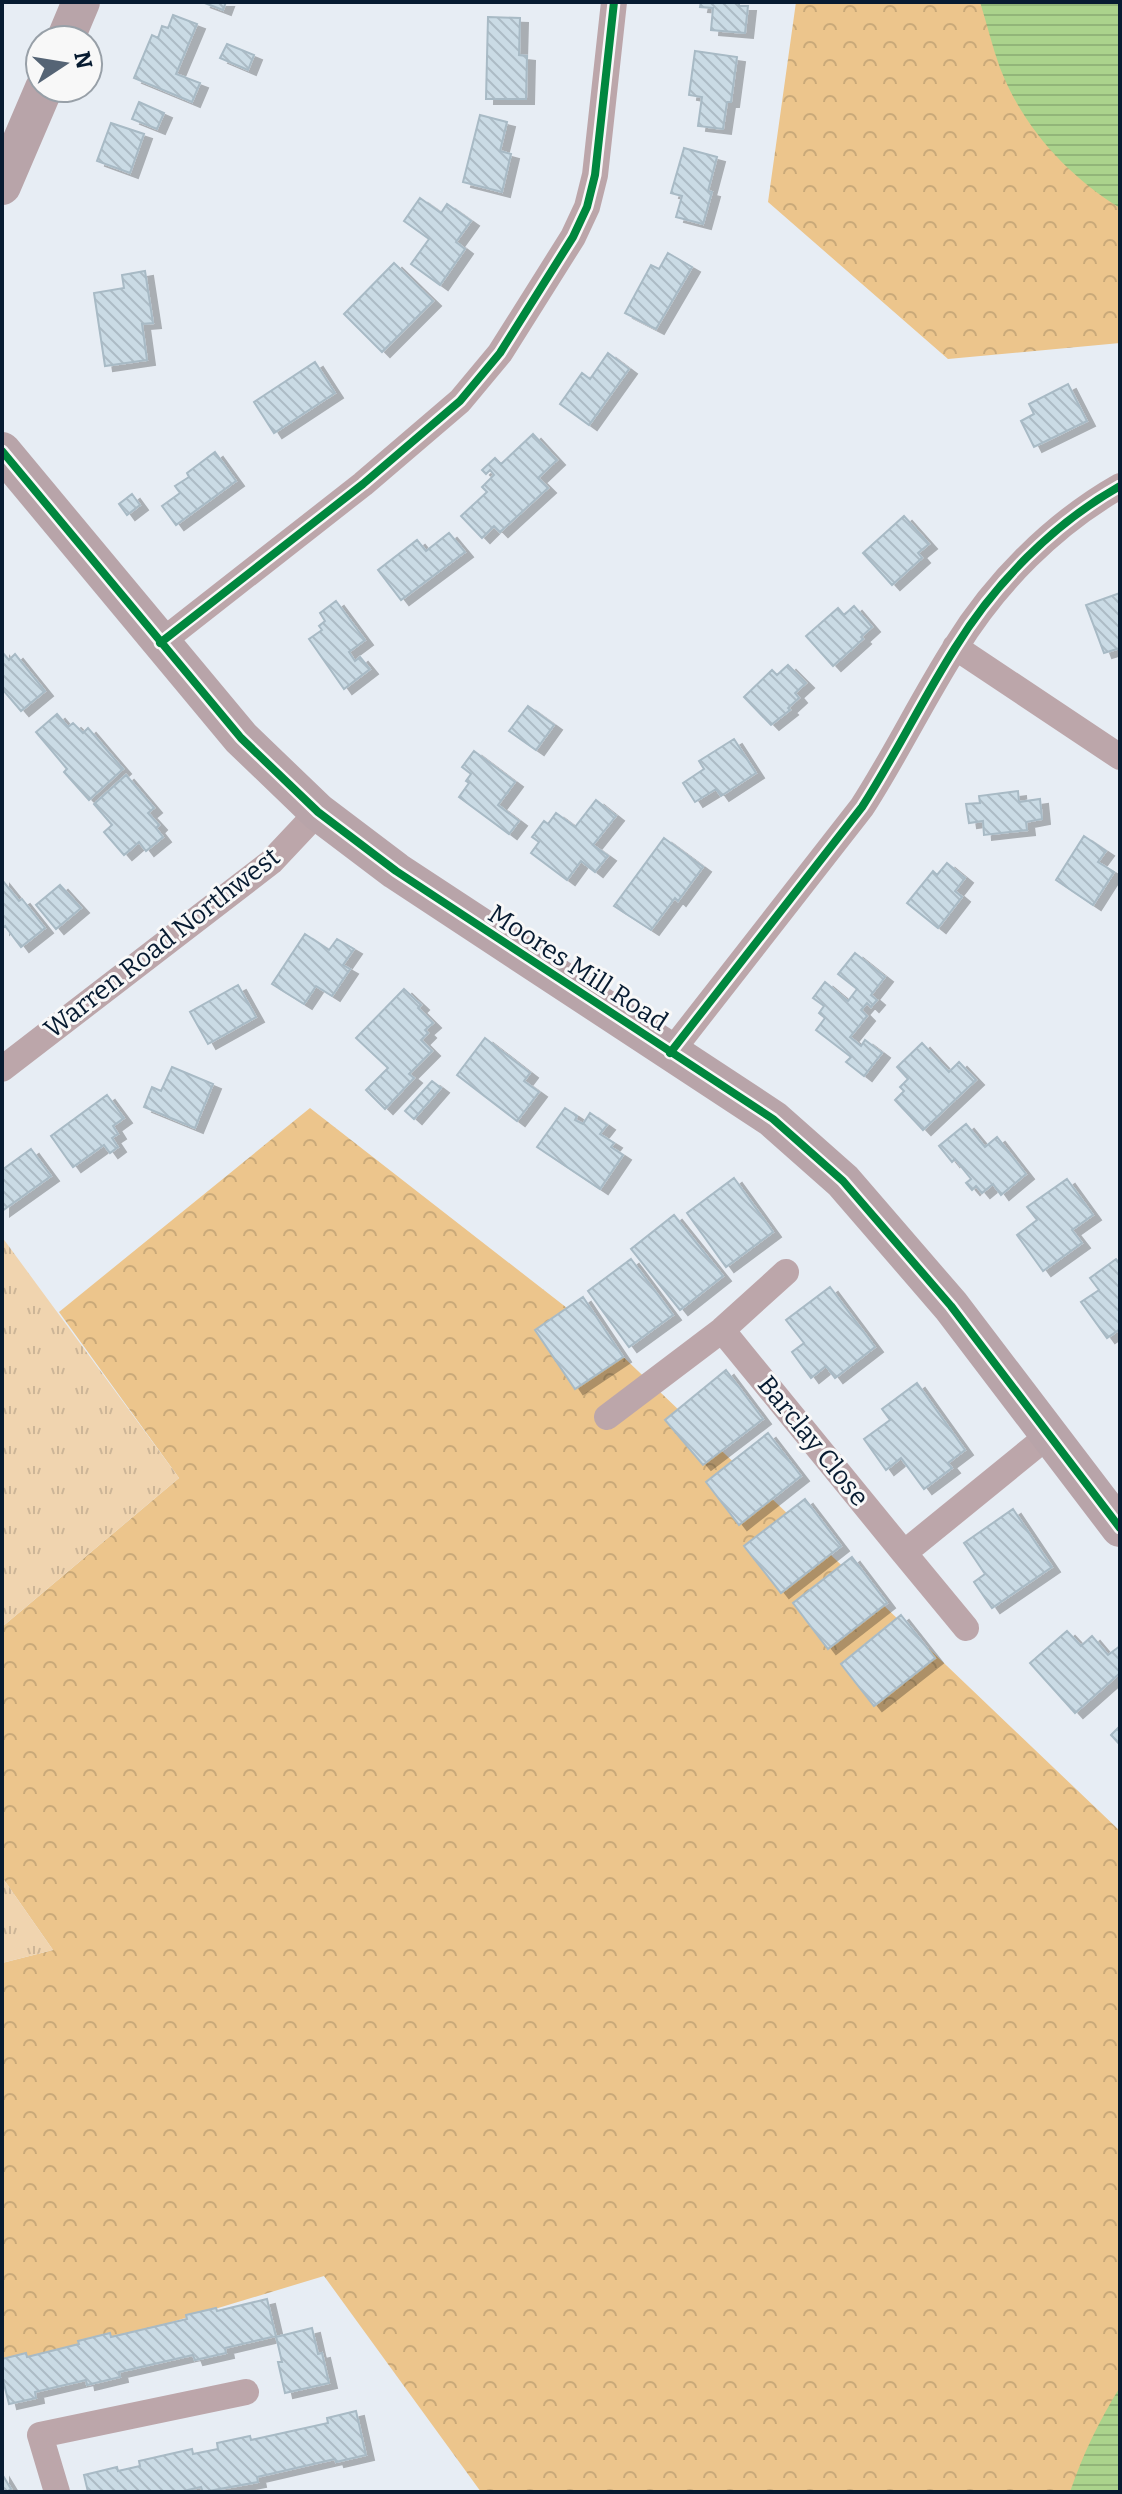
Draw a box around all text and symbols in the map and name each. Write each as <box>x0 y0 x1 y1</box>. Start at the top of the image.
north arrow <box>24 24 104 104</box>
text: N <box>68 49 98 71</box>
street label: Warren Road Northwest <box>38 841 286 1045</box>
street label: Moores Mill Road <box>483 898 673 1038</box>
street label: Barclay Close <box>751 1370 875 1512</box>

